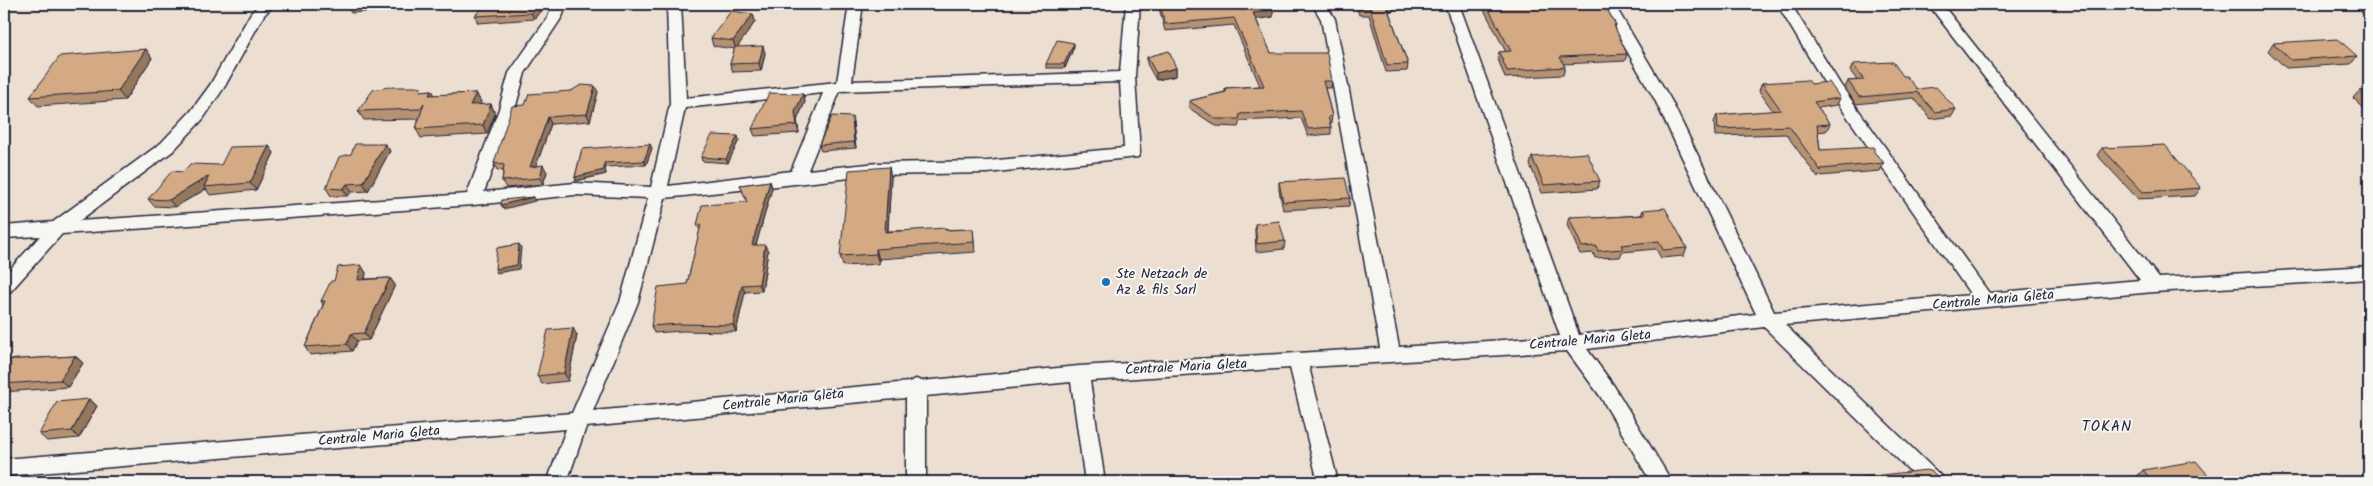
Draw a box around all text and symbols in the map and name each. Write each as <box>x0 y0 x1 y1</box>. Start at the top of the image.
place label: Ste Netzach de Az & fils Sarl <box>1116 263 1208 301</box>
marker: Ste Netzach de Az & fils Sarl <box>1100 276 1112 288</box>
street label: Centrale Maria Gleta <box>1931 284 2055 316</box>
street label: Centrale Maria Gleta <box>1528 324 1652 356</box>
street label: Centrale Maria Gleta <box>1124 353 1248 381</box>
street label: Centrale Maria Gleta <box>721 383 845 417</box>
district label: TOKAN <box>2082 415 2132 439</box>
street label: Centrale Maria Gleta <box>317 420 441 452</box>

